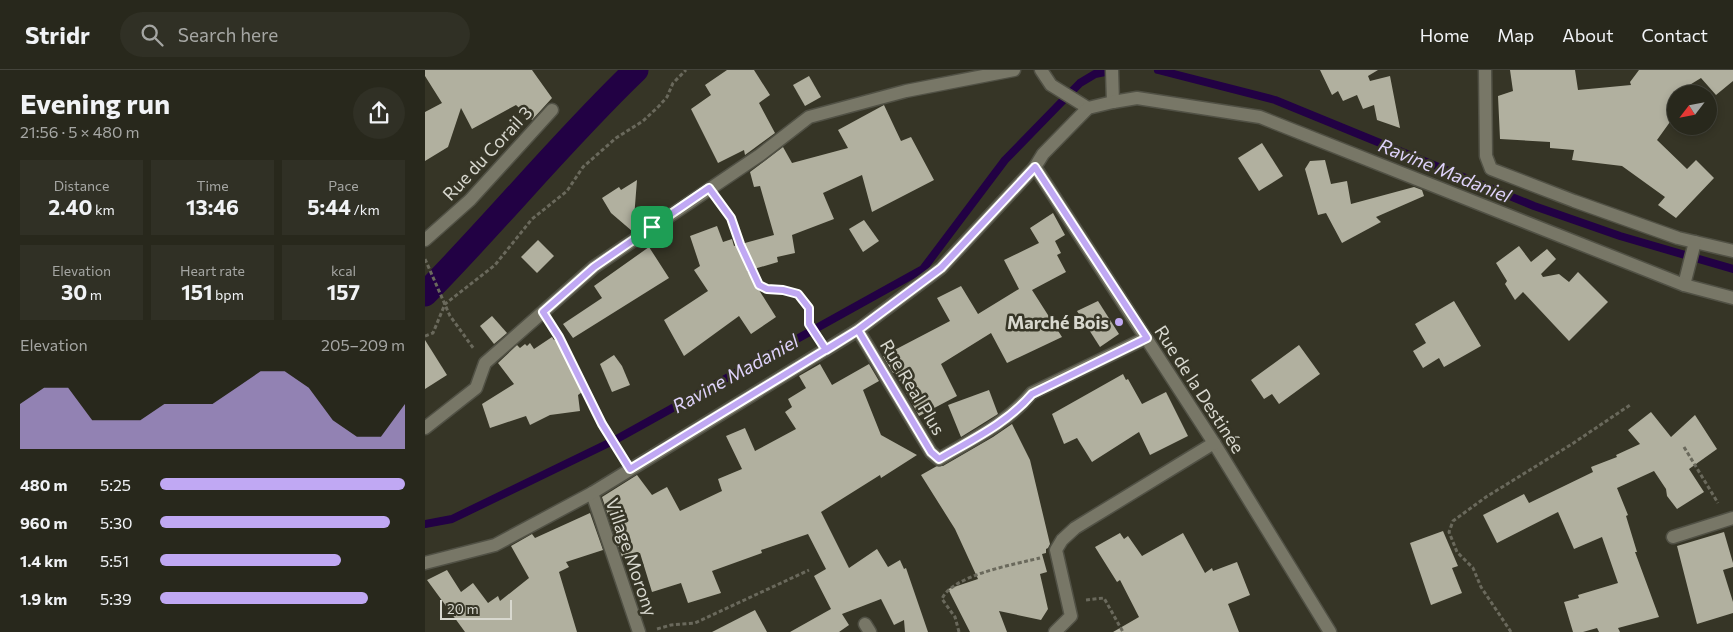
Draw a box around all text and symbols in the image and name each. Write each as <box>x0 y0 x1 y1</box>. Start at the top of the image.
search box <box>120 12 470 57</box>
text: Stridr <box>25 20 90 49</box>
icon: search <box>138 21 166 49</box>
text: Search here <box>178 23 278 46</box>
text: Home <box>1420 24 1469 46</box>
text: Map <box>1497 24 1534 46</box>
text: About <box>1562 24 1614 46</box>
text: Contact <box>1642 24 1708 46</box>
north arrow <box>1667 85 1717 135</box>
map controls <box>1667 85 1717 135</box>
text: Evening run <box>20 86 170 120</box>
button: share <box>353 87 405 139</box>
street label: Rue du Corail 3 <box>438 101 536 205</box>
text: 21:56 · 5 × 480 m <box>20 122 139 141</box>
water label: Ravine Madaniel <box>1375 133 1516 207</box>
text: Distance <box>54 177 109 194</box>
text: Time <box>196 177 229 194</box>
text: Pace <box>328 177 359 194</box>
text: 2.40 <box>48 194 92 219</box>
text: 13:46 <box>186 194 239 219</box>
text: 5:44 <box>307 194 351 219</box>
text: km <box>92 201 115 218</box>
text: /km <box>351 201 380 218</box>
pin <box>631 206 673 248</box>
icon: arrive <box>638 213 666 241</box>
text: Elevation <box>52 262 111 279</box>
text: Heart rate <box>180 262 245 279</box>
text: kcal <box>331 262 356 279</box>
text: 30 <box>61 279 87 304</box>
text: 151 <box>181 279 212 304</box>
text: 157 <box>327 279 360 304</box>
text: m <box>87 286 102 303</box>
text: bpm <box>212 286 244 303</box>
place label: Marché Bois <box>1007 311 1109 333</box>
marker: Marché Bois <box>1113 316 1125 328</box>
street label: Rue de la Destinée <box>1150 321 1250 457</box>
water label: Ravine Madaniel <box>668 328 803 417</box>
text: Elevation <box>20 335 88 354</box>
text: 205–209 m <box>321 335 405 354</box>
street label: Rue Real Plus <box>876 335 950 439</box>
text: 480 m <box>20 475 67 494</box>
text: 5:25 <box>100 475 131 494</box>
street label: Village Morony <box>602 495 662 619</box>
text: 960 m <box>20 513 67 532</box>
text: 5:30 <box>100 513 133 532</box>
text: 1.4 km <box>20 551 67 570</box>
text: 5:51 <box>100 551 129 570</box>
text: 1.9 km <box>20 589 67 608</box>
text: 5:39 <box>100 589 132 608</box>
scale bar <box>440 597 513 620</box>
text: 20 m <box>447 600 479 617</box>

